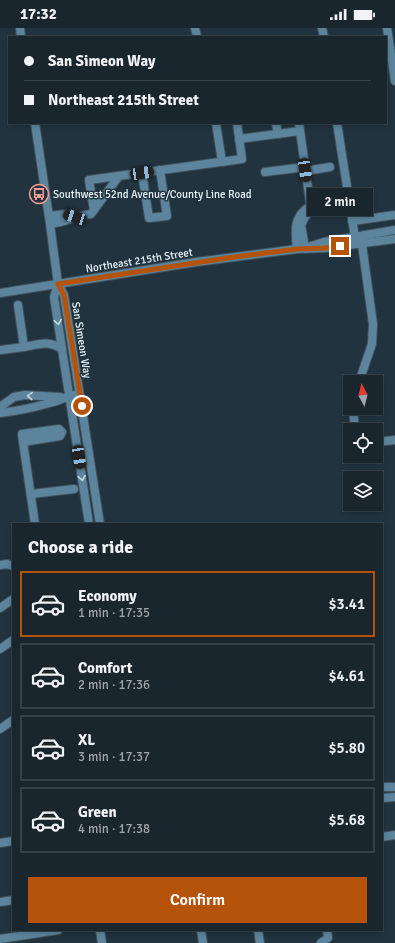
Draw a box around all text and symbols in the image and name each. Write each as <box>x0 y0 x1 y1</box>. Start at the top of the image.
text: 17:32 <box>20 5 57 23</box>
text: San Simeon Way <box>48 52 155 70</box>
text: Northeast 215th Street <box>48 91 199 109</box>
car <box>297 157 313 183</box>
car <box>129 165 155 181</box>
bus stop icon: Southwest 52nd Avenue/County Line Road <box>28 183 50 205</box>
place label: Southwest 52nd Avenue/County Line Road <box>53 188 252 201</box>
callout: 2 min <box>307 188 373 216</box>
text: 2 min <box>324 194 356 210</box>
car <box>62 208 88 226</box>
route end <box>331 237 349 255</box>
street label: Northeast 215th Street <box>85 246 194 275</box>
street label: San Simeon Way <box>69 301 94 380</box>
one-way arrow <box>53 319 62 325</box>
north arrow <box>343 375 383 415</box>
map controls <box>343 375 383 511</box>
one-way arrow <box>27 391 33 400</box>
route start <box>73 397 91 415</box>
button: locate <box>343 423 383 463</box>
car <box>71 444 87 470</box>
button: layers <box>343 471 383 511</box>
one-way arrow <box>77 475 86 481</box>
text: Choose a ride <box>28 536 133 558</box>
icon: car <box>30 586 66 622</box>
text: Economy <box>78 587 137 605</box>
text: $3.41 <box>328 595 365 613</box>
text: 1 min · 17:35 <box>78 605 150 621</box>
icon: car <box>30 658 66 694</box>
text: Comfort <box>78 659 132 677</box>
text: $4.61 <box>328 667 365 685</box>
text: 2 min · 17:36 <box>78 677 150 693</box>
icon: car <box>30 730 66 766</box>
text: XL <box>78 731 95 749</box>
text: $5.80 <box>328 739 365 757</box>
text: 3 min · 17:37 <box>78 749 150 765</box>
icon: car <box>30 802 66 838</box>
text: Green <box>78 803 117 821</box>
text: $5.68 <box>328 811 365 829</box>
text: 4 min · 17:38 <box>78 821 150 837</box>
button: Confirm <box>28 877 367 923</box>

